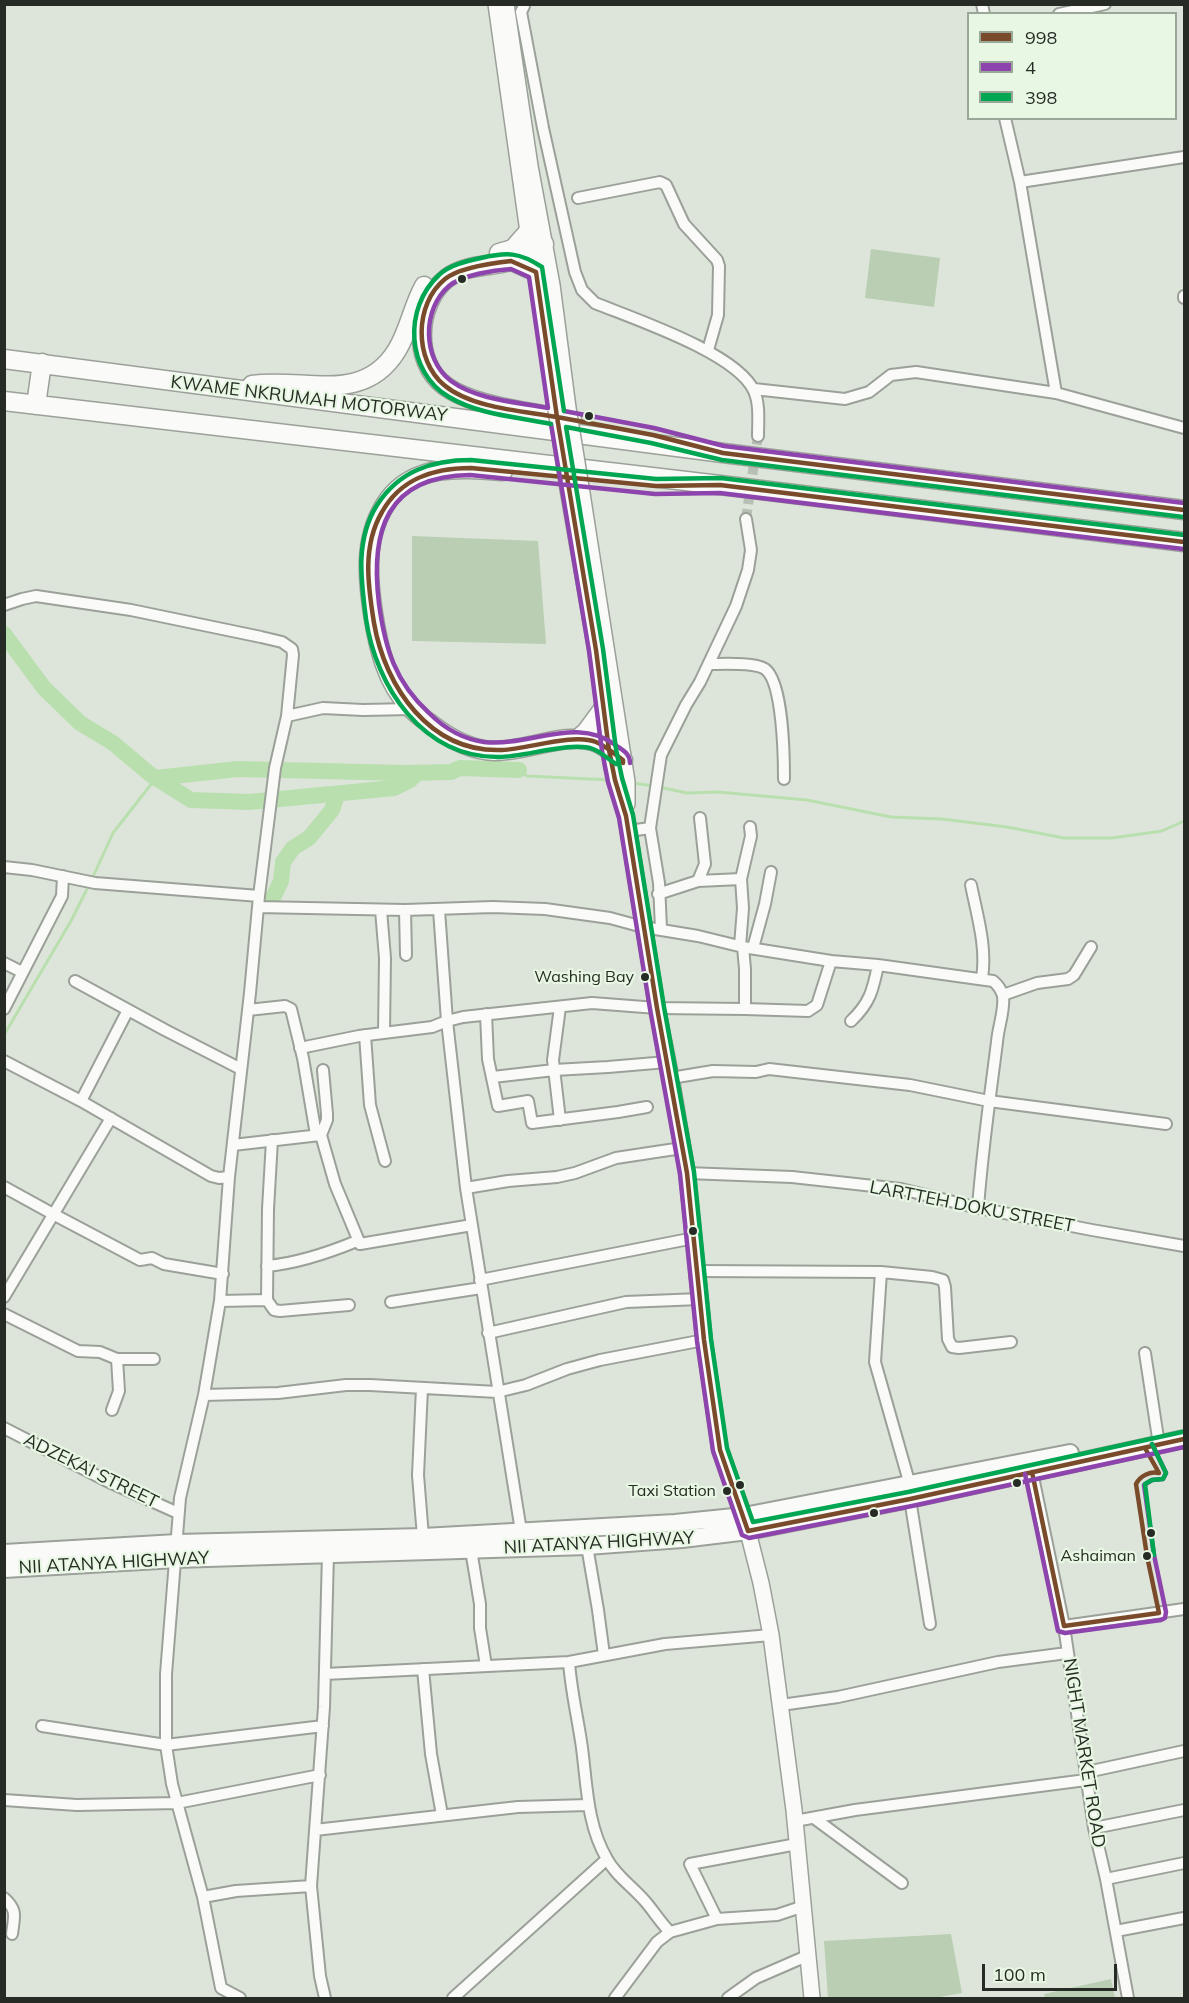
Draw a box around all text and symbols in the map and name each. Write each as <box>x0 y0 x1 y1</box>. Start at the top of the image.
legend <box>967 12 1177 120</box>
text: 998 <box>1025 26 1057 49</box>
text: 4 <box>1025 56 1036 79</box>
text: 398 <box>1025 86 1057 109</box>
unlabelled marker <box>456 273 468 285</box>
street label: KWAME NKRUMAH MOTORWAY <box>169 371 449 427</box>
unlabelled marker <box>583 410 595 422</box>
place label: Washing Bay <box>534 967 634 987</box>
marker: Washing Bay <box>639 971 651 983</box>
street label: LARTTEH DOKU STREET <box>868 1177 1076 1237</box>
unlabelled marker <box>687 1225 699 1237</box>
street label: ADZEKAI STREET <box>20 1429 162 1513</box>
unlabelled marker <box>1011 1477 1023 1489</box>
unlabelled marker <box>734 1479 746 1491</box>
place label: Taxi Station <box>628 1481 716 1501</box>
marker: Taxi Station <box>721 1485 733 1497</box>
unlabelled marker <box>868 1507 880 1519</box>
street label: NII ATANYA HIGHWAY <box>503 1527 695 1559</box>
unlabelled marker <box>1145 1527 1157 1539</box>
place label: Ashaiman <box>1061 1546 1136 1566</box>
street label: NII ATANYA HIGHWAY <box>18 1547 210 1579</box>
marker: Ashaiman <box>1141 1550 1153 1562</box>
street label: NIGHT MARKET ROAD <box>1058 1657 1110 1849</box>
scale bar <box>985 1952 1120 1990</box>
text: 100 m <box>993 1963 1046 1986</box>

